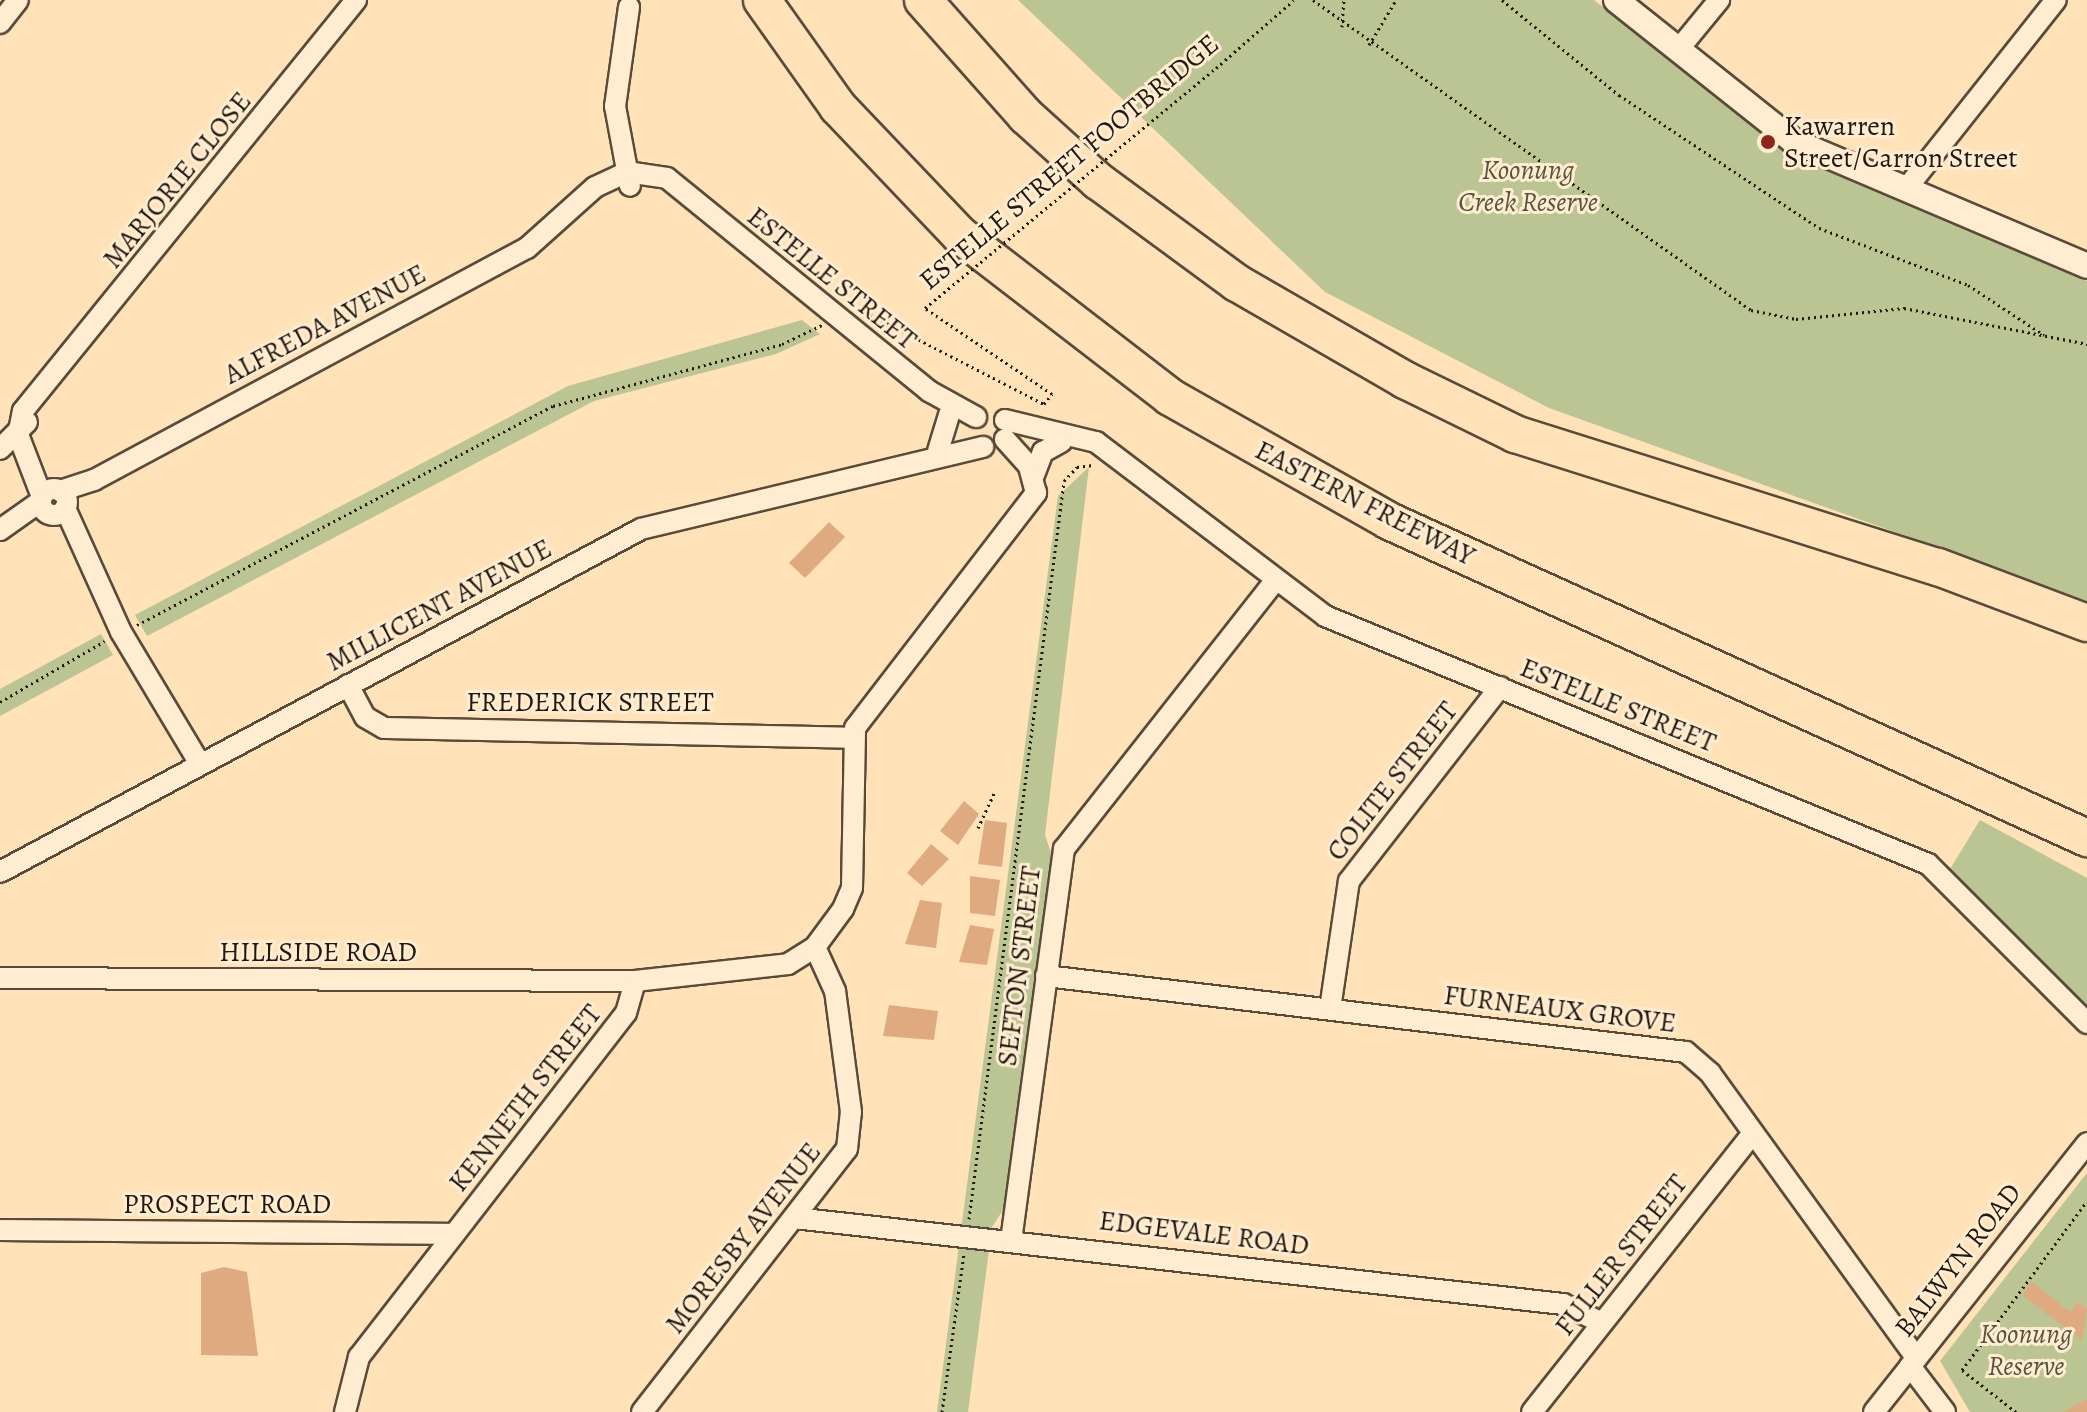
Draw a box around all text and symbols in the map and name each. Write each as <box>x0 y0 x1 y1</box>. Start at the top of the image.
street label: ESTELLE STREET FOOTBRIDGE <box>913 27 1225 297</box>
street label: MARJORIE CLOSE <box>96 85 258 275</box>
place label: Kawarren Street/Carron Street <box>1784 109 2017 175</box>
marker: Kawarren Street/Carron Street <box>1759 133 1777 151</box>
park label: Koonung Creek Reserve <box>1458 153 1598 219</box>
street label: ESTELLE STREET <box>741 199 923 357</box>
street label: ALFREDA AVENUE <box>218 257 432 391</box>
street label: EASTERN FREEWAY <box>1250 433 1480 573</box>
street label: MILLICENT AVENUE <box>321 531 557 679</box>
street label: ESTELLE STREET <box>1515 650 1721 760</box>
street label: FREDERICK STREET <box>466 685 714 719</box>
street label: COLITE STREET <box>1319 695 1465 867</box>
street label: SEFTON STREET <box>990 864 1048 1068</box>
street label: HILLSIDE ROAD <box>219 935 417 969</box>
street label: FURNEAUX GROVE <box>1442 978 1678 1040</box>
street label: KENNETH STREET <box>441 998 609 1198</box>
street label: MORESBY AVENUE <box>658 1136 828 1340</box>
street label: FULLER STREET <box>1548 1168 1694 1342</box>
street label: BALWYN ROAD <box>1888 1176 2028 1344</box>
street label: PROSPECT ROAD <box>123 1187 331 1221</box>
street label: EDGEVALE ROAD <box>1097 1203 1311 1263</box>
park label: Koonung Reserve <box>1980 1317 2072 1383</box>

